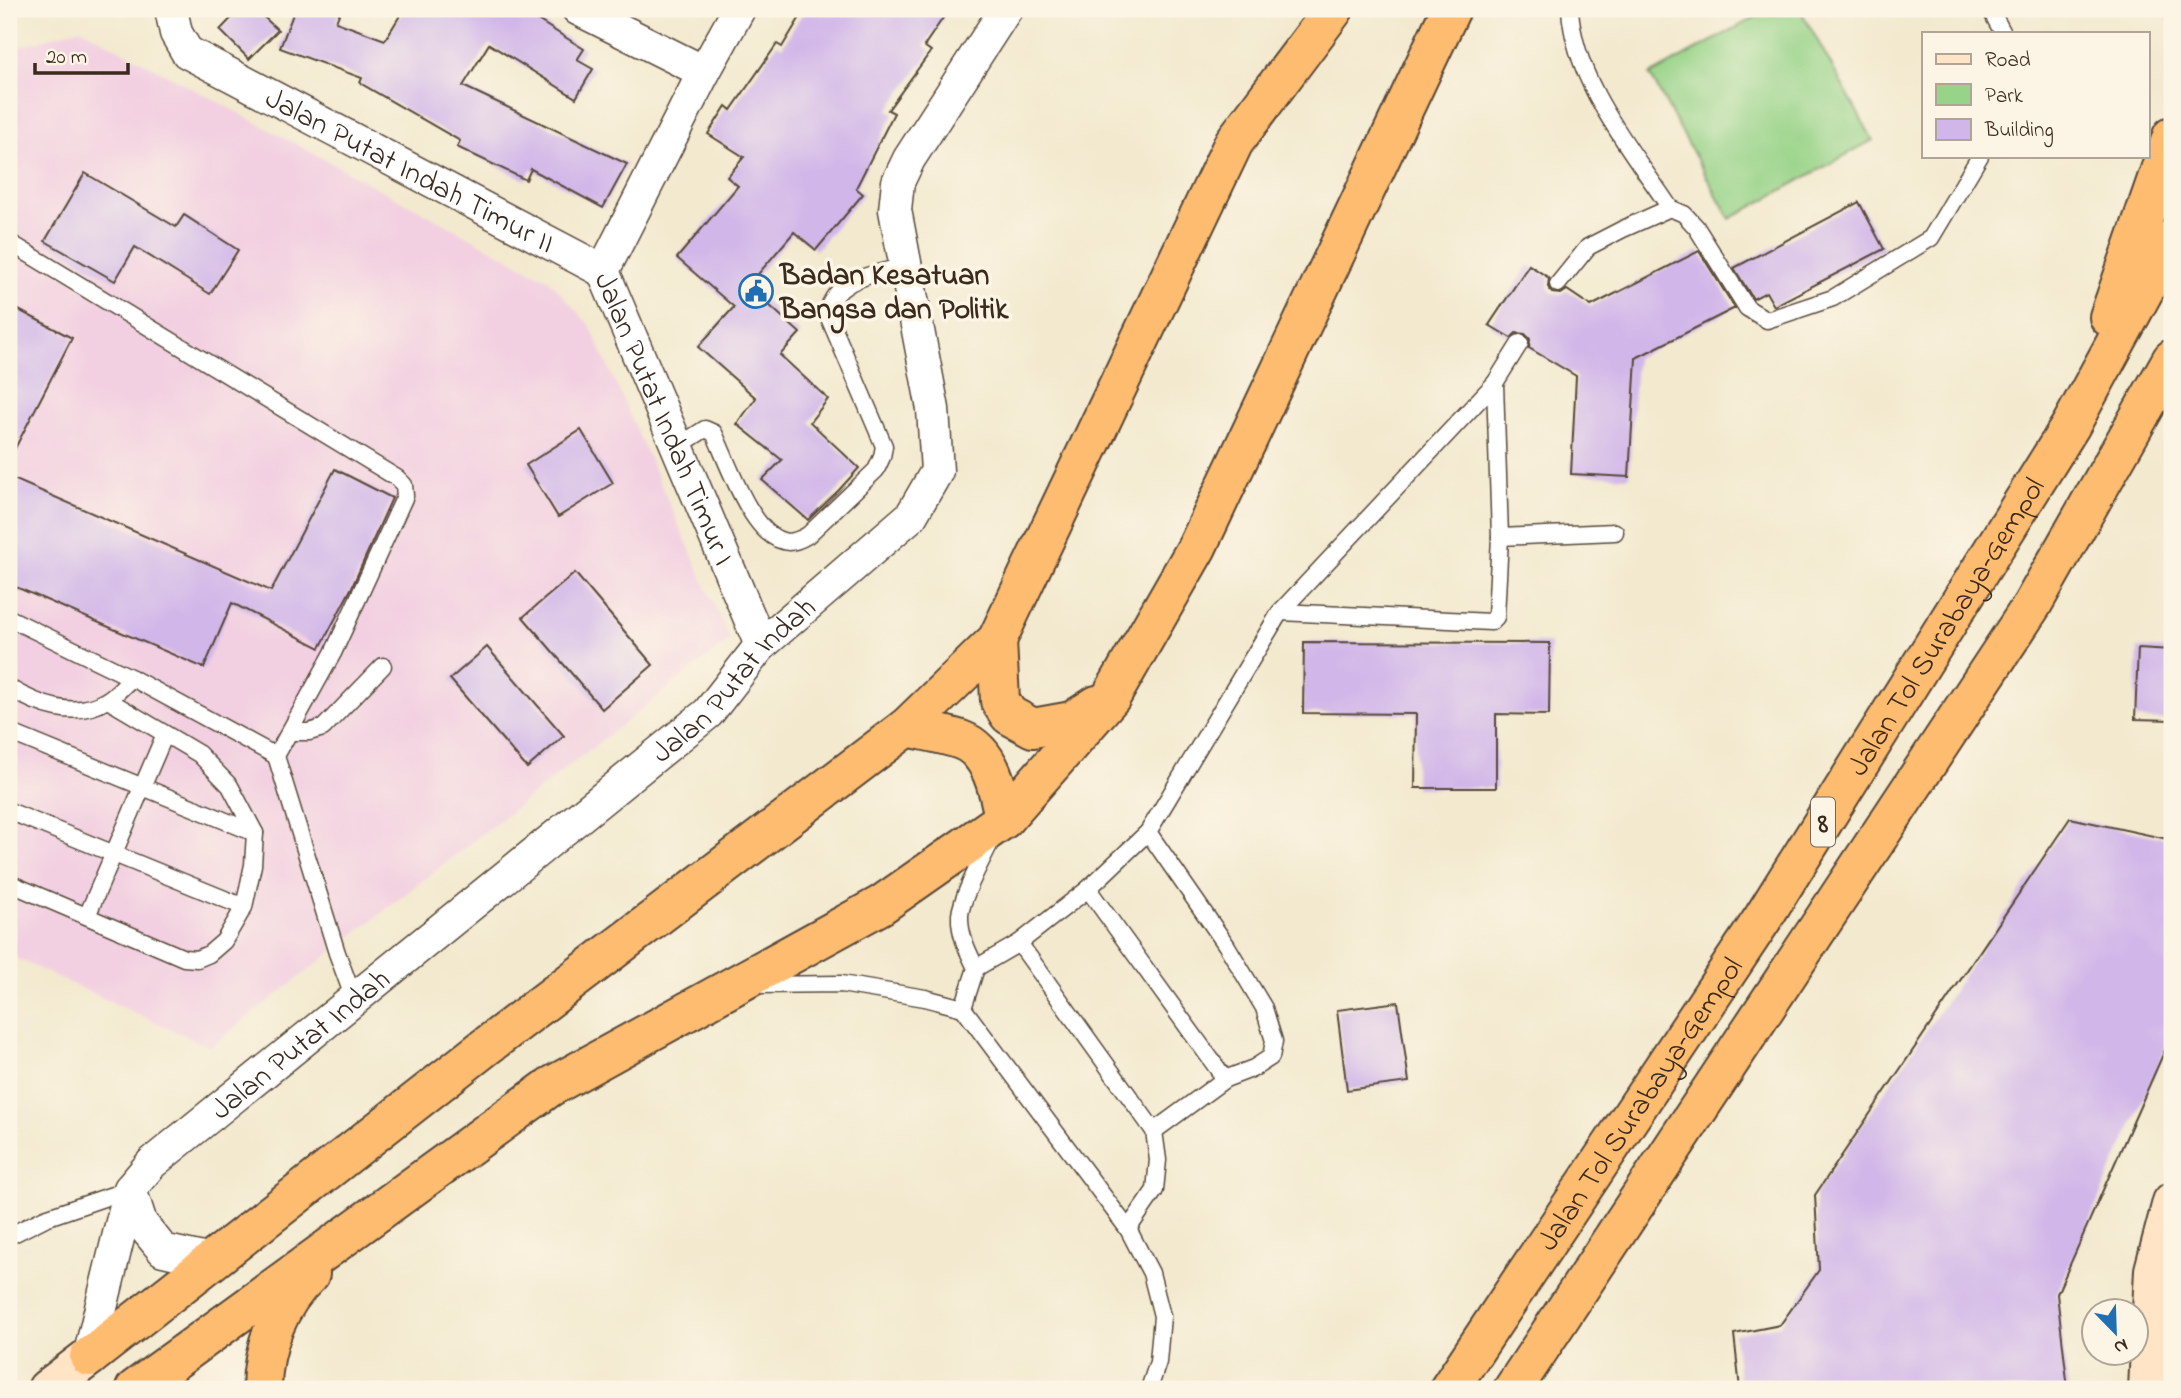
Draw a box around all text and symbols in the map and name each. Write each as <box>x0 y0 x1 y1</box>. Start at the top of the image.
scale bar <box>35 32 128 76</box>
legend <box>1922 32 2150 158</box>
text: 20 m <box>46 43 87 73</box>
text: Road <box>1985 46 2031 76</box>
street label: Jalan Putat Indah Timur II <box>257 78 562 267</box>
text: Park <box>1985 82 2024 112</box>
text: Building <box>1984 116 2054 148</box>
place label: Badan Kesatuan Bangsa dan Politik <box>778 255 1009 334</box>
street label: Jalan Putat Indah Timur I <box>581 266 744 573</box>
public building icon: Badan Kesatuan Bangsa dan Politik <box>737 272 775 310</box>
street label: Jalan Tol Surabaya–Gempol <box>1838 470 2058 786</box>
street label: Jalan Putat Indah <box>643 588 827 775</box>
road number: 8 <box>1811 798 1835 846</box>
street label: Jalan Tol Surabaya–Gempol <box>1528 950 1756 1261</box>
street label: Jalan Putat Indah <box>202 959 401 1132</box>
north arrow <box>2080 1296 2150 1366</box>
text: N <box>2109 1330 2132 1360</box>

